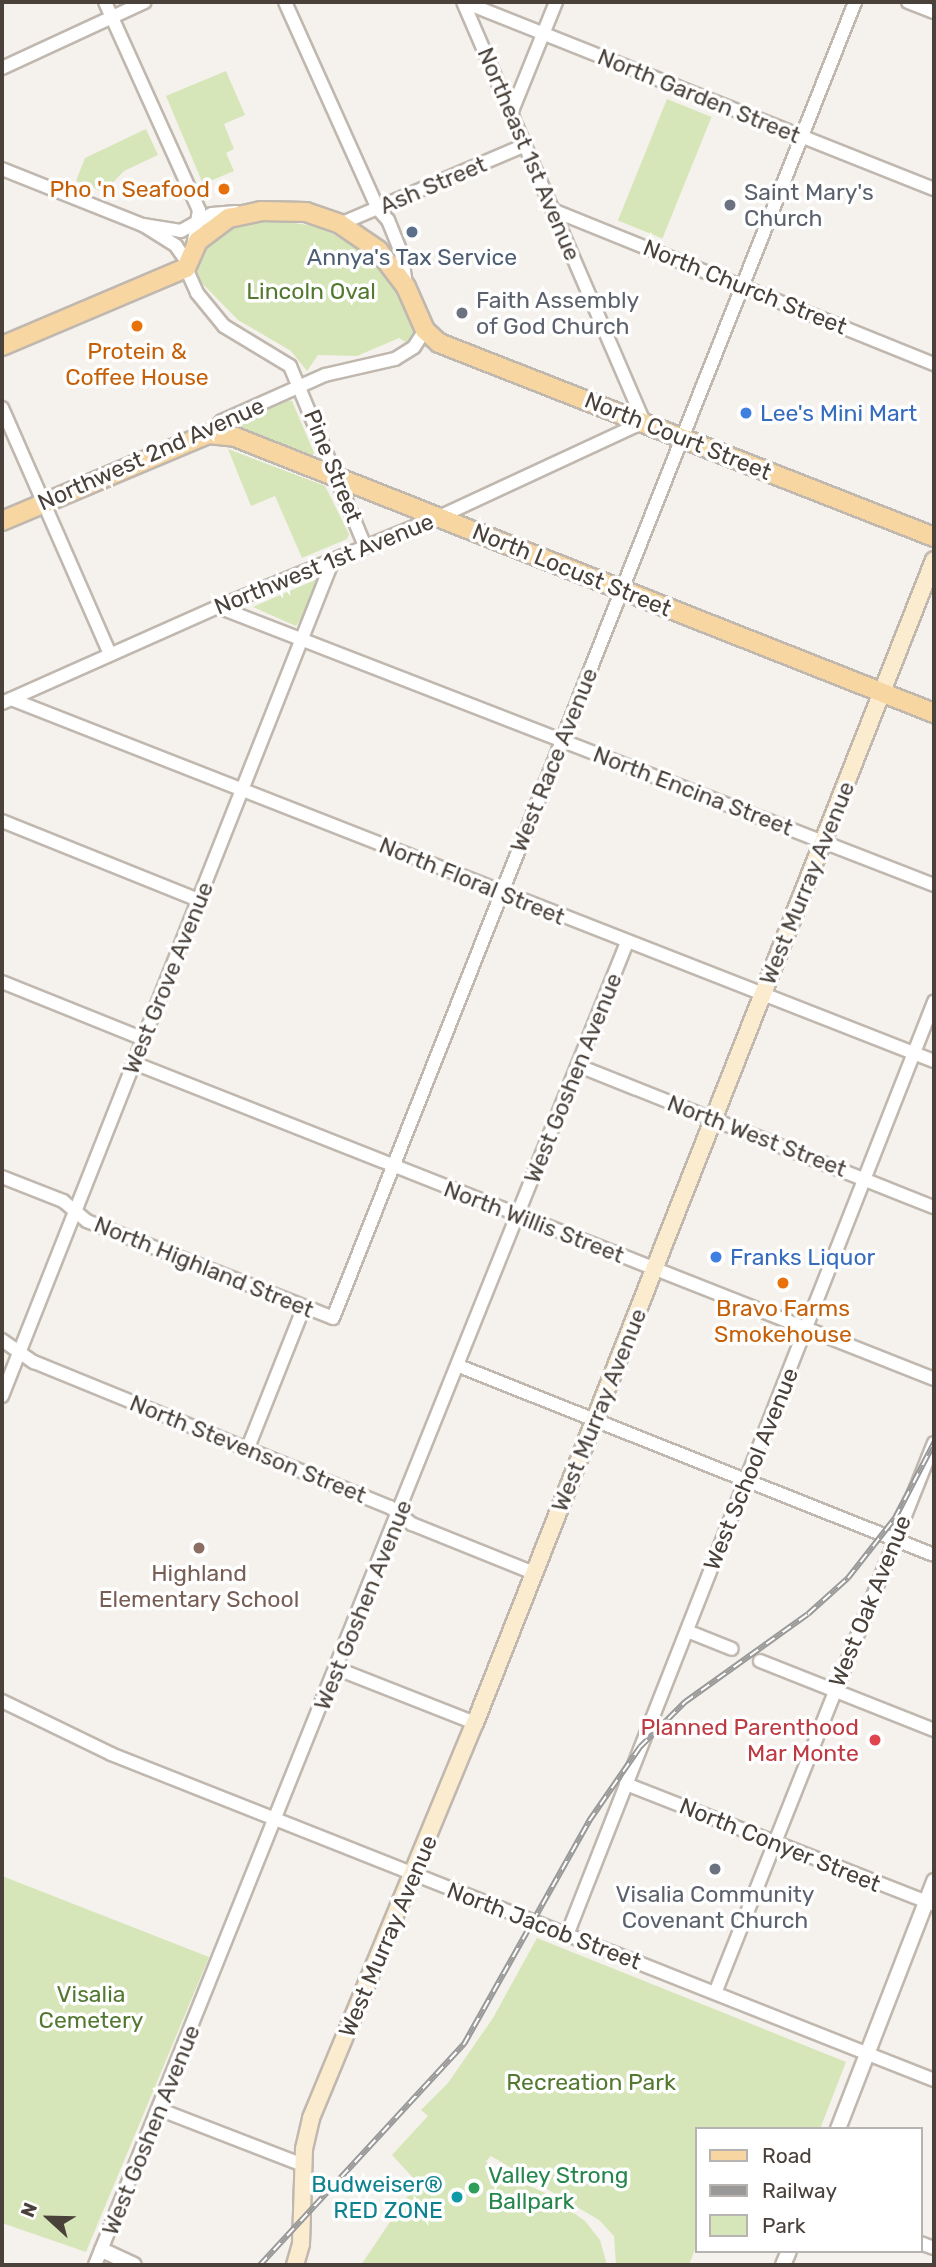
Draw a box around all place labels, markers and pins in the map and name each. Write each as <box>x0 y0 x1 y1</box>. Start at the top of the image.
place label: Pho 'n Seafood <box>49 175 210 203</box>
place label: Saint Mary's Church <box>744 178 874 232</box>
marker: Pho 'n Seafood <box>216 181 232 197</box>
marker: Saint Mary's Church <box>722 197 738 213</box>
marker: Annya's Tax Service <box>404 224 420 240</box>
place label: Annya's Tax Service <box>307 243 517 271</box>
place label: Faith Assembly of God Church <box>476 286 640 340</box>
marker: Faith Assembly of God Church <box>454 305 470 321</box>
marker: Protein & Coffee House <box>129 318 145 334</box>
place label: Protein & Coffee House <box>65 337 209 391</box>
place label: Lee's Mini Mart <box>760 399 917 427</box>
marker: Lee's Mini Mart <box>738 405 754 421</box>
place label: Franks Liquor <box>730 1243 875 1271</box>
marker: Franks Liquor <box>708 1249 724 1265</box>
marker: Bravo Farms Smokehouse <box>775 1275 791 1291</box>
place label: Bravo Farms Smokehouse <box>714 1294 852 1348</box>
marker: Highland Elementary School <box>191 1540 207 1556</box>
place label: Highland Elementary School <box>98 1559 300 1613</box>
place label: Planned Parenthood Mar Monte <box>640 1713 859 1767</box>
marker: Planned Parenthood Mar Monte <box>865 1730 885 1750</box>
marker: Visalia Community Covenant Church <box>707 1861 723 1877</box>
place label: Visalia Community Covenant Church <box>616 1880 814 1934</box>
place label: Valley Strong Ballpark <box>488 2161 629 2215</box>
place label: Budweiser® RED ZONE <box>311 2170 443 2224</box>
marker: Valley Strong Ballpark <box>466 2180 482 2196</box>
marker: Budweiser® RED ZONE <box>449 2189 465 2205</box>

